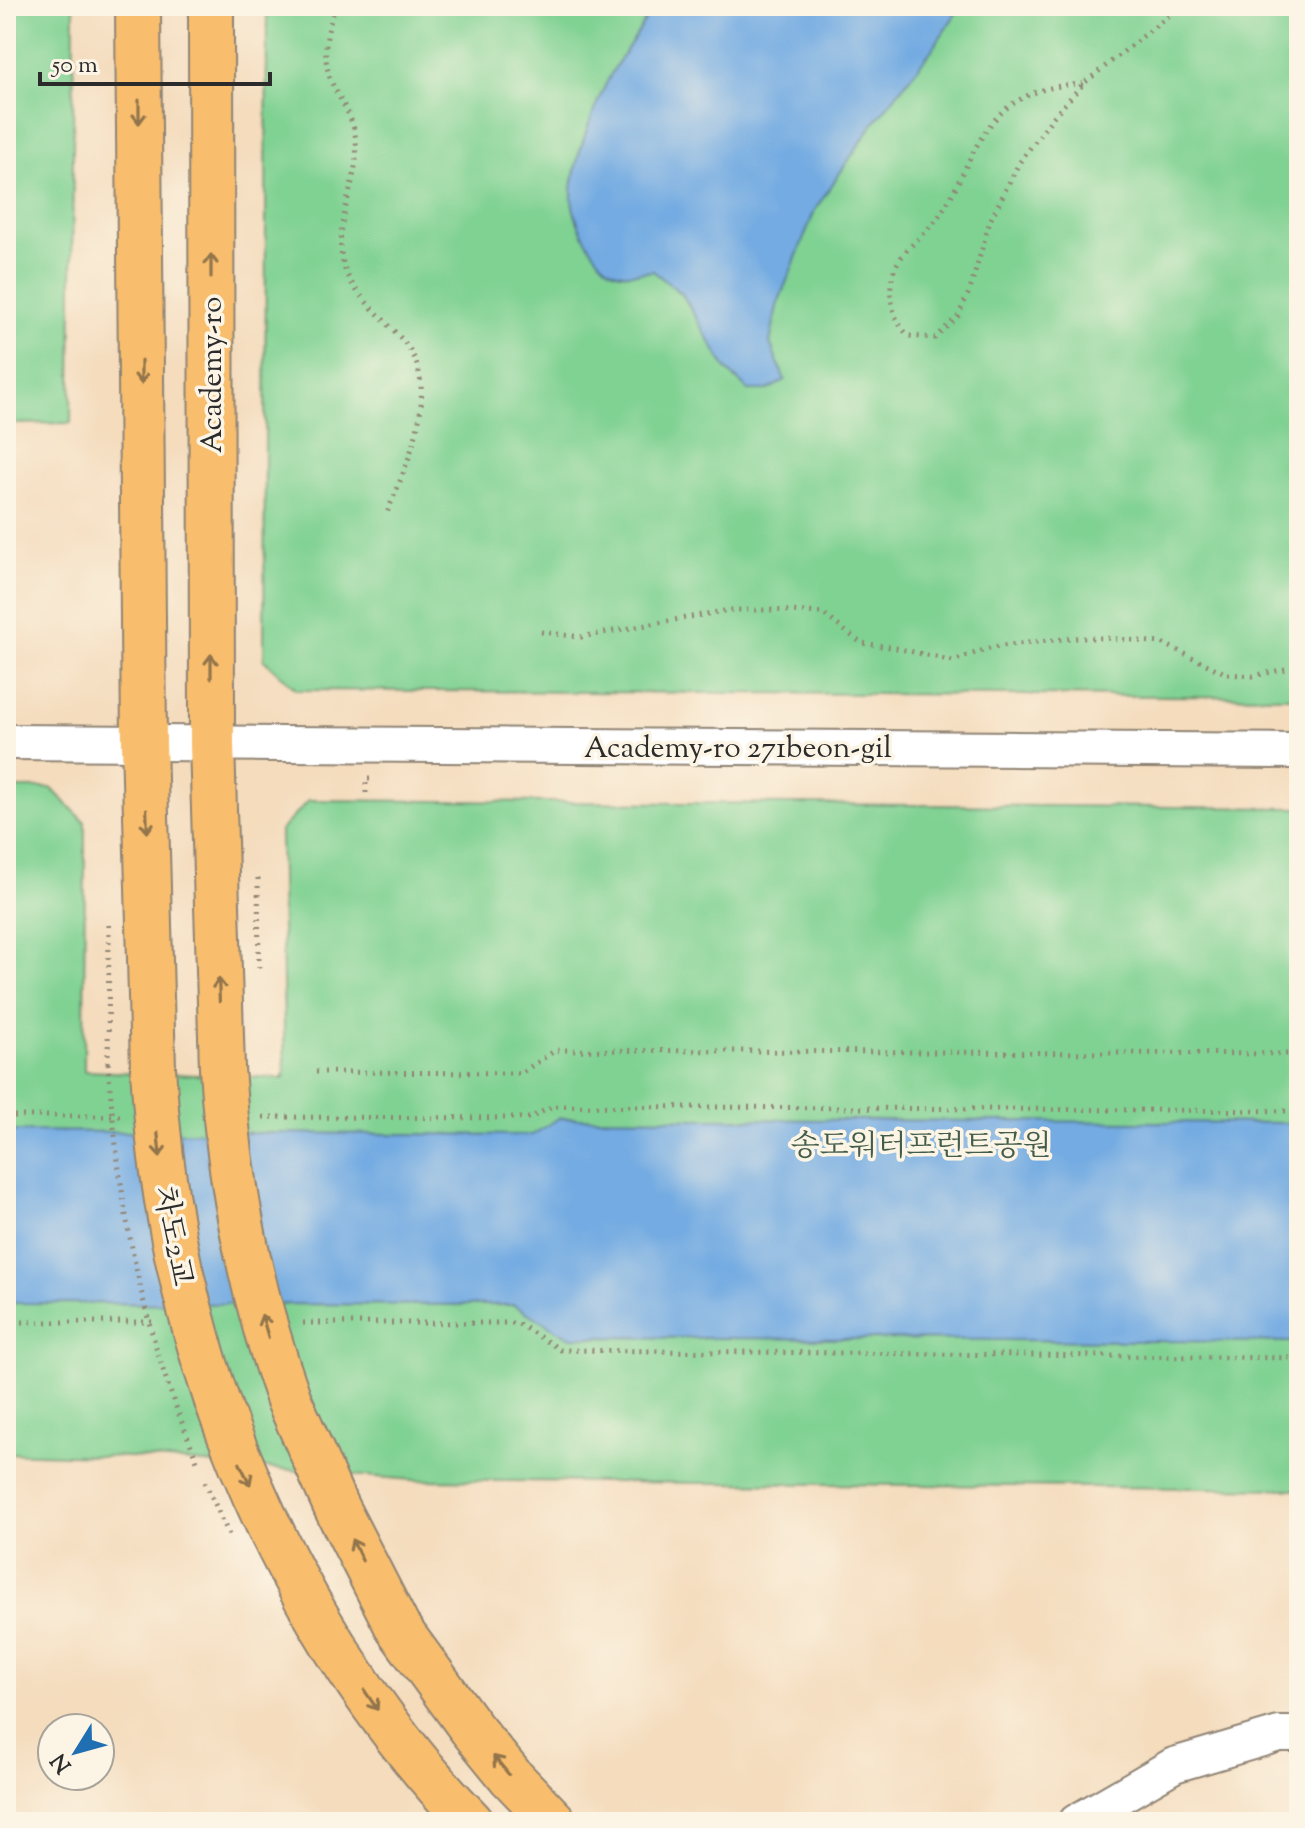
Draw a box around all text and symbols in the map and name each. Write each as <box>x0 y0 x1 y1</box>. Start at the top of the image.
scale bar <box>40 36 270 86</box>
text: 50 m <box>50 49 98 83</box>
one-way arrow <box>131 98 147 125</box>
one-way arrow <box>203 253 219 280</box>
street label: Academy-ro <box>192 297 235 453</box>
one-way arrow <box>133 358 149 385</box>
one-way arrow <box>204 653 219 680</box>
street label: Academy-ro 271beon-gil <box>584 728 892 771</box>
one-way arrow <box>139 807 154 834</box>
one-way arrow <box>212 977 227 1004</box>
park label: 송도워터프런트공원 <box>791 1126 1051 1169</box>
one-way arrow <box>151 1132 166 1158</box>
street label: 차도2교 <box>141 1183 202 1290</box>
one-way arrow <box>256 1314 271 1340</box>
one-way arrow <box>238 1461 253 1485</box>
one-way arrow <box>349 1538 364 1562</box>
one-way arrow <box>363 1689 379 1711</box>
north arrow <box>36 1712 116 1792</box>
text: N <box>44 1745 80 1779</box>
one-way arrow <box>492 1755 510 1776</box>

